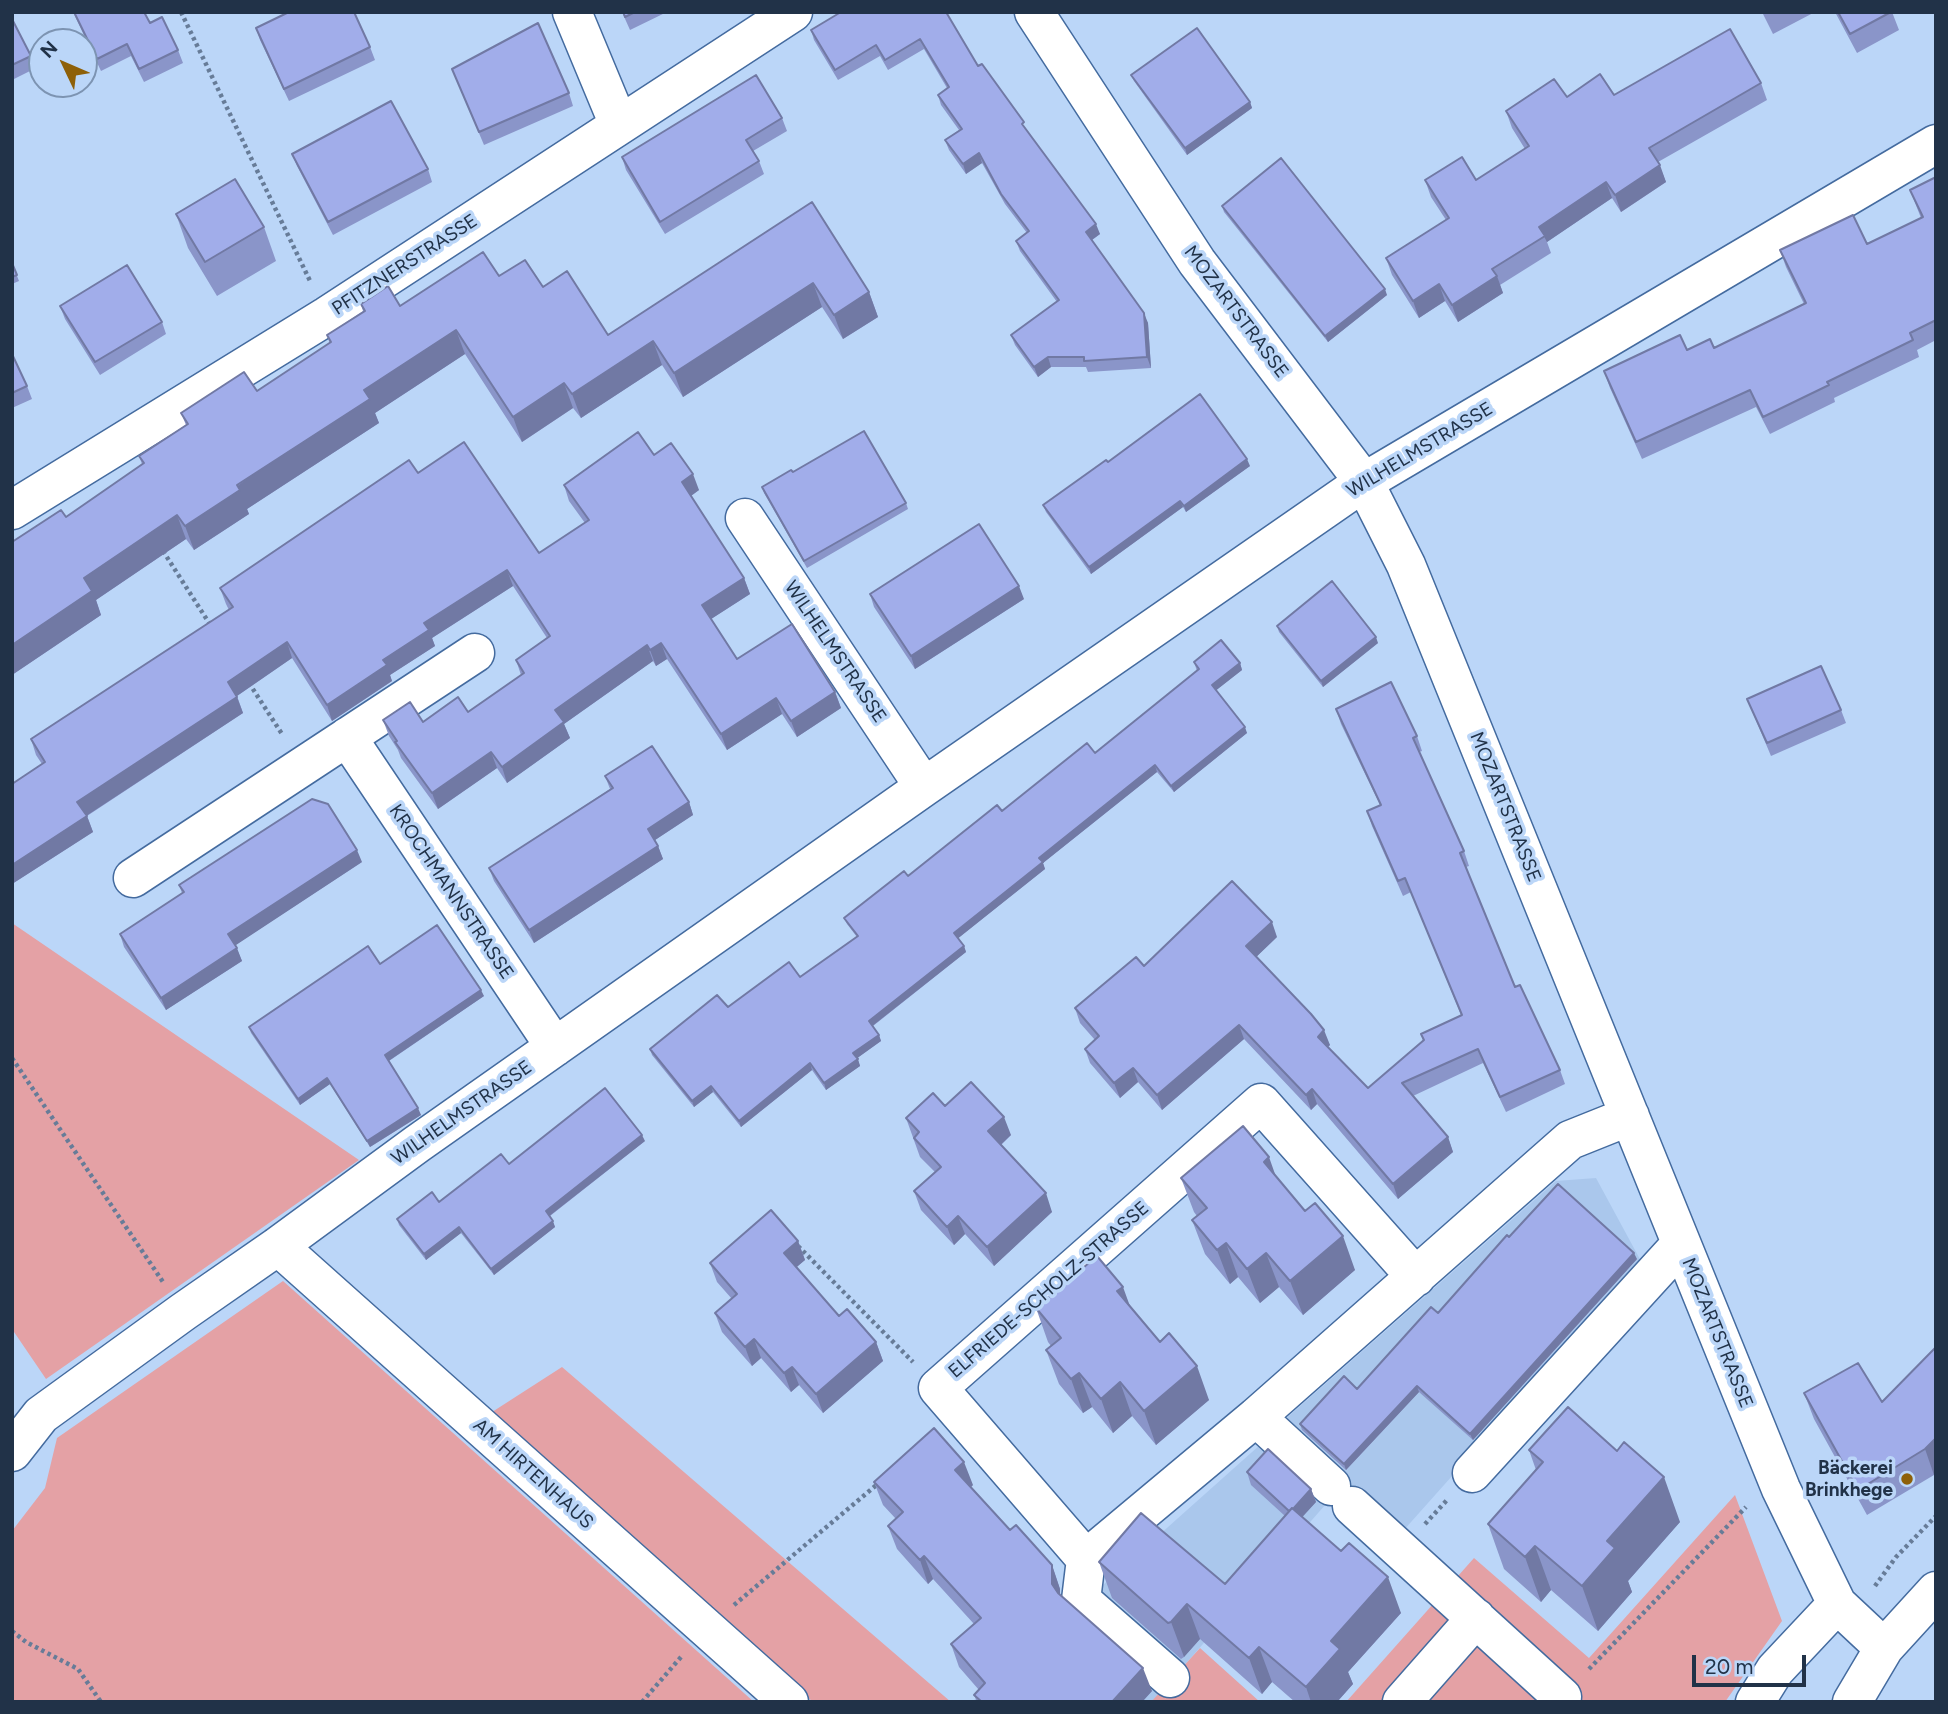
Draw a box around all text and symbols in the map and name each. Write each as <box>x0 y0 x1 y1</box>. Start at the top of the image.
north arrow <box>28 28 98 98</box>
text: N <box>36 36 62 63</box>
street label: PFITZNERSTRASSE <box>328 210 482 320</box>
street label: MOZARTSTRASSE <box>1179 241 1293 383</box>
street label: WILHELMSTRASSE <box>1343 397 1497 503</box>
street label: WILHELMSTRASSE <box>779 577 891 727</box>
street label: MOZARTSTRASSE <box>1465 729 1545 885</box>
street label: KROCHMANNSTRASSE <box>384 800 518 984</box>
street label: WILHELMSTRASSE <box>387 1056 537 1170</box>
street label: ELFRIEDE-SCHOLZ-STRASSE <box>944 1197 1154 1383</box>
street label: MOZARTSTRASSE <box>1677 1255 1757 1411</box>
street label: AM HIRTENHAUS <box>468 1414 598 1534</box>
place label: Bäckerei Brinkhege <box>1805 1457 1893 1501</box>
marker: Bäckerei Brinkhege <box>1899 1471 1915 1487</box>
scale bar <box>1696 1640 1810 1684</box>
text: 20 m <box>1705 1654 1753 1679</box>

